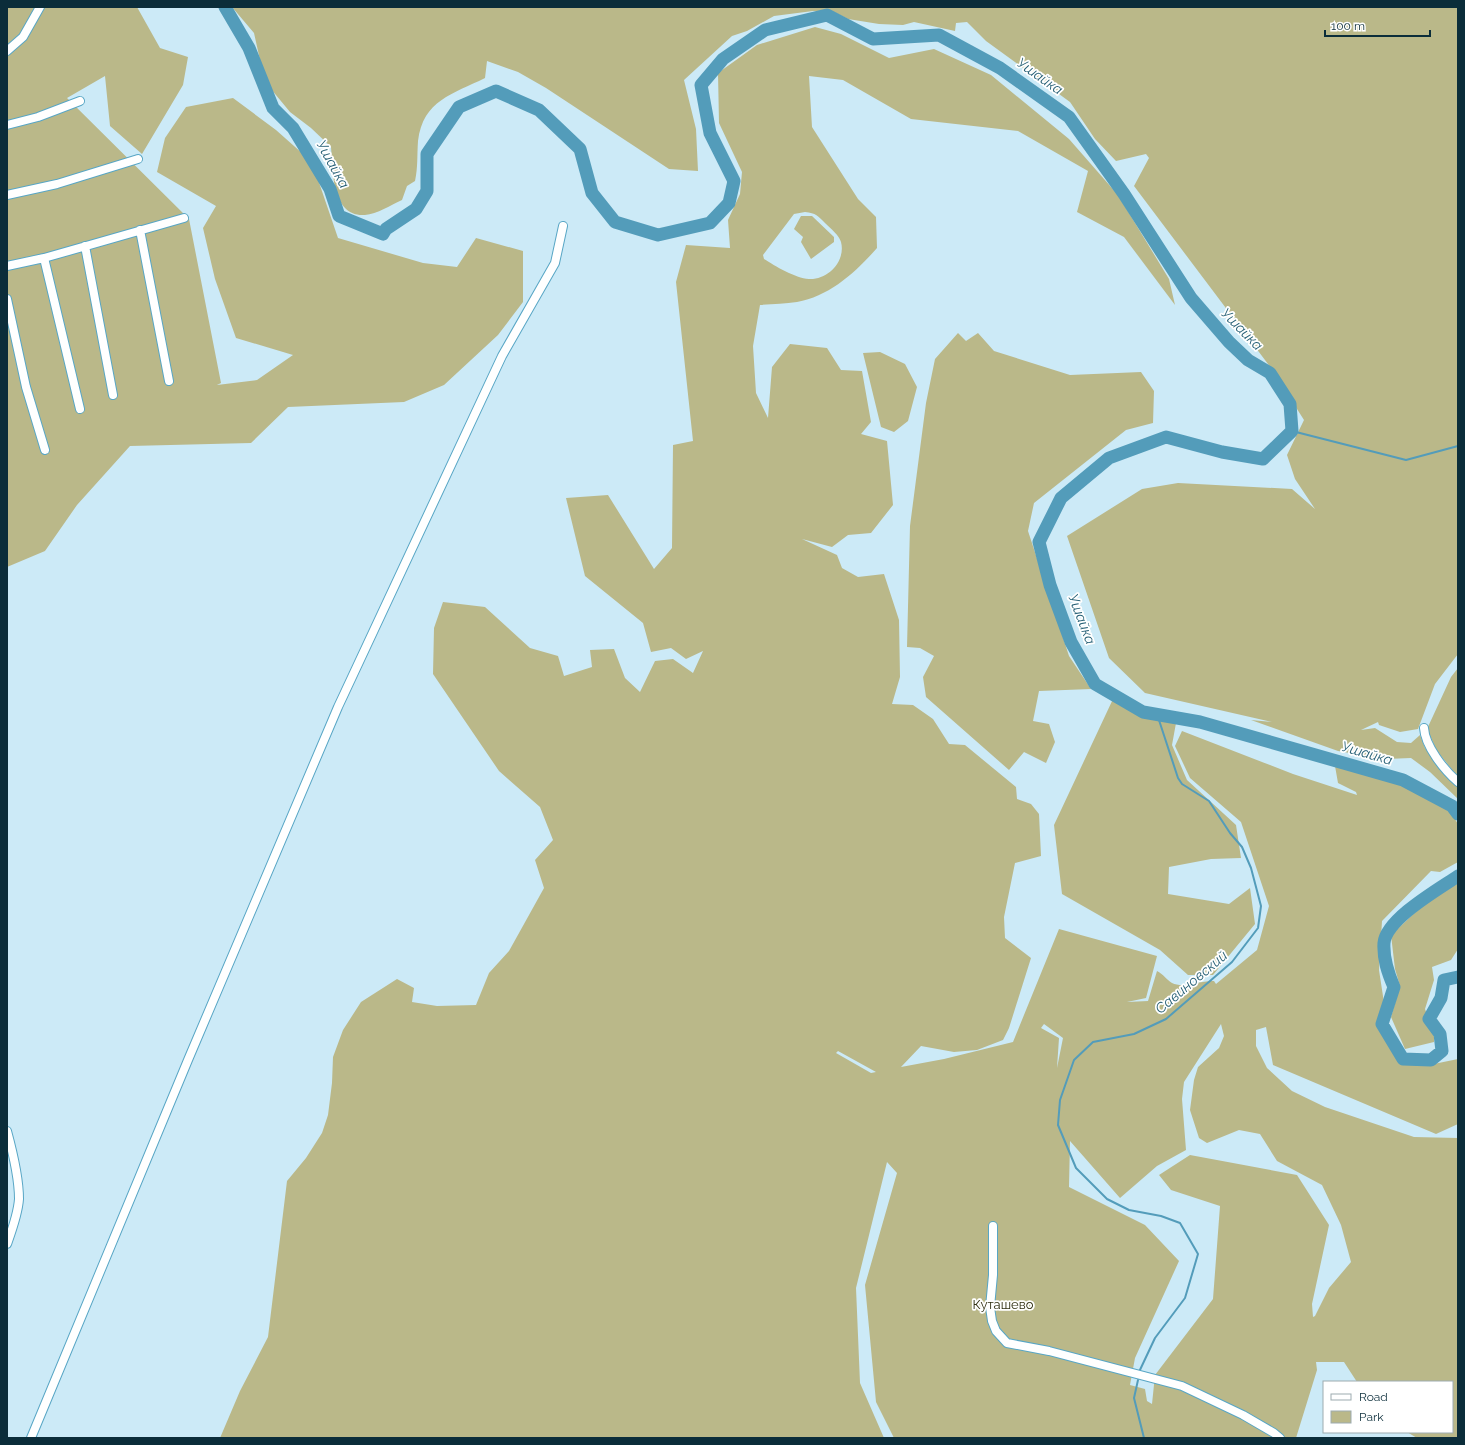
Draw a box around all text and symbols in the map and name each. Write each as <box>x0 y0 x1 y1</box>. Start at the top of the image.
scale bar <box>1325 12 1430 38</box>
text: 100 m <box>1331 19 1365 33</box>
water label: Ушайка <box>1014 54 1066 98</box>
water label: Ушайка <box>313 137 353 191</box>
water label: Ушайка <box>1218 305 1266 353</box>
water label: Ушайка <box>1065 592 1099 646</box>
water label: Ушайка <box>1340 738 1394 768</box>
water label: Савиновский <box>1152 947 1230 1017</box>
park label: Куташево <box>973 1297 1034 1312</box>
legend <box>1323 1381 1453 1433</box>
text: Road <box>1359 1390 1388 1404</box>
text: Park <box>1359 1410 1384 1424</box>

